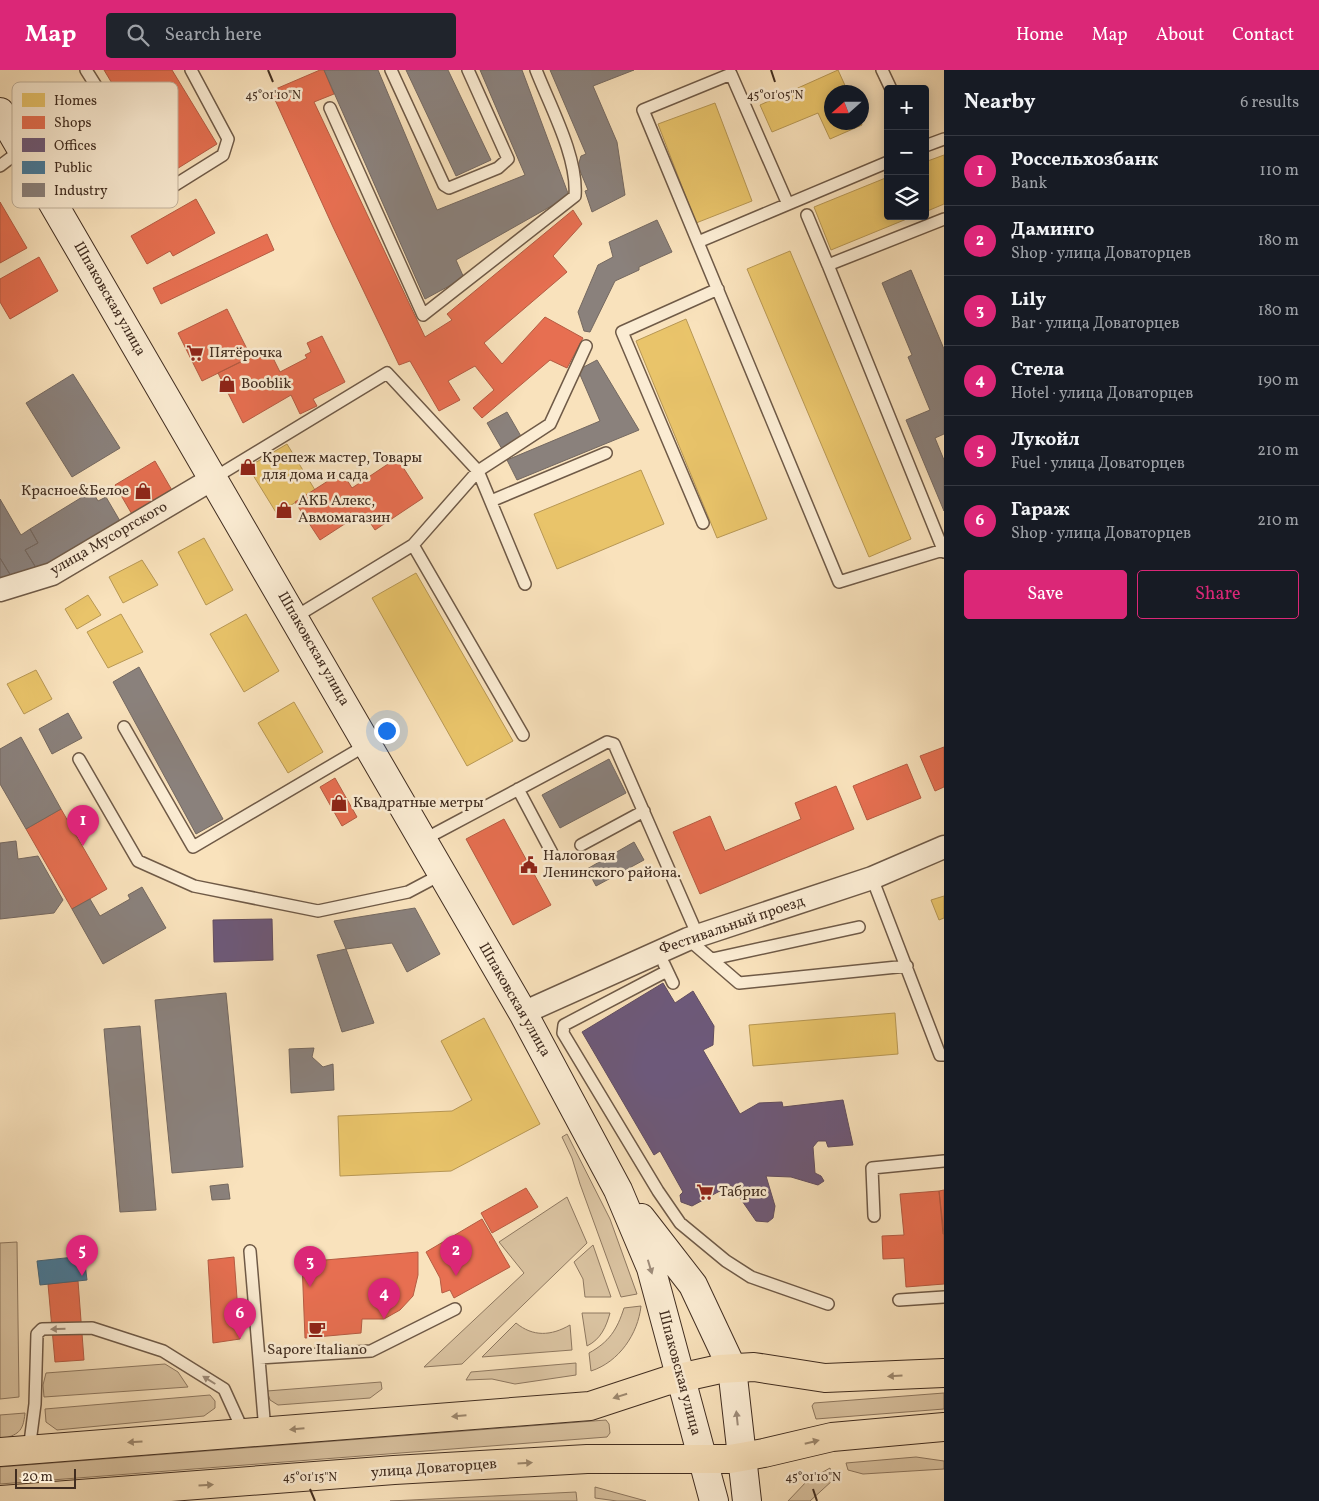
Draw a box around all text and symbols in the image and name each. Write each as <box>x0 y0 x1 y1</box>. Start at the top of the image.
search box <box>106 13 456 58</box>
text: Map <box>25 18 76 52</box>
icon: search <box>124 21 152 49</box>
text: Search here <box>164 22 262 48</box>
text: Home <box>1016 23 1064 48</box>
text: Map <box>1092 23 1128 48</box>
text: About <box>1156 23 1204 48</box>
text: Contact <box>1232 23 1294 48</box>
legend <box>12 82 178 208</box>
north arrow <box>824 85 869 130</box>
map controls <box>884 85 929 220</box>
button: + <box>884 85 929 130</box>
text: 45°01'10"N <box>245 88 301 104</box>
text: 45°01'05"N <box>747 88 803 104</box>
text: Nearby <box>964 88 1035 117</box>
text: Homes <box>54 92 97 111</box>
text: 6 results <box>1240 92 1299 114</box>
text: Shops <box>54 114 92 133</box>
button: − <box>884 130 929 175</box>
text: Offices <box>54 137 96 156</box>
text: Россельхозбанк <box>1011 147 1158 173</box>
text: Public <box>54 159 92 178</box>
text: 1 <box>977 160 983 182</box>
text: 110 m <box>1260 160 1299 182</box>
text: Bank <box>1011 173 1047 195</box>
button: layers <box>884 175 929 220</box>
text: Industry <box>54 182 108 201</box>
text: Даминго <box>1011 217 1094 243</box>
text: 2 <box>976 230 984 252</box>
text: 180 m <box>1258 230 1299 252</box>
street label: Шпаковская улица <box>68 238 150 360</box>
text: Shop · улица Доваторцев <box>1011 243 1191 265</box>
text: Lily <box>1011 287 1046 313</box>
text: 3 <box>976 300 984 322</box>
text: 180 m <box>1258 300 1299 322</box>
text: Bar · улица Доваторцев <box>1011 313 1180 335</box>
supermarket icon: Пятёрочка <box>185 343 205 363</box>
place label: Пятёрочка <box>209 343 283 364</box>
text: Стела <box>1011 357 1064 383</box>
text: 4 <box>975 370 985 392</box>
text: 190 m <box>1257 370 1299 392</box>
shop icon: Booblik <box>217 374 237 394</box>
place label: Booblik <box>241 374 291 395</box>
text: Hotel · улица Доваторцев <box>1011 383 1193 405</box>
text: Лукойл <box>1011 427 1080 453</box>
text: 5 <box>976 440 984 462</box>
text: 210 m <box>1257 440 1299 462</box>
place label: Крепеж мастер, Товары для дома и сада <box>262 448 423 486</box>
text: Fuel · улица Доваторцев <box>1011 453 1185 475</box>
shop icon: Крепеж мастер, Товары для дома и сада <box>238 457 258 477</box>
place label: Красное&Белое <box>21 481 129 502</box>
shop icon: Красное&Белое <box>133 481 153 501</box>
place label: АКБ Алекс, Авмомагазин <box>298 491 391 529</box>
street label: улица Мусоргского <box>46 497 172 581</box>
text: Гараж <box>1011 497 1070 523</box>
shop icon: АКБ Алекс, Авмомагазин <box>274 500 294 520</box>
text: 6 <box>976 510 984 532</box>
text: 210 m <box>1257 510 1299 532</box>
text: Shop · улица Доваторцев <box>1011 523 1191 545</box>
button: Save <box>964 570 1127 619</box>
button: Share <box>1137 570 1299 619</box>
street label: Шпаковская улица <box>272 588 354 710</box>
your location <box>374 718 400 744</box>
shop icon: Квадратные метры <box>329 793 349 813</box>
place label: Квадратные метры <box>353 793 484 814</box>
pin: 1 <box>67 805 99 846</box>
place label: Налоговая Ленинского района. <box>543 846 681 884</box>
public building icon: Налоговая Ленинского района. <box>519 855 539 875</box>
street label: Фестивальный проезд <box>657 891 808 961</box>
street label: Шпаковская улица <box>473 939 555 1061</box>
supermarket icon: Табрис <box>695 1182 715 1202</box>
place label: Табрис <box>719 1182 767 1203</box>
pin: 5 <box>66 1235 98 1276</box>
pin: 2 <box>440 1235 472 1276</box>
pin: 3 <box>294 1246 326 1287</box>
one-way arrow <box>646 1260 654 1275</box>
pin: 4 <box>368 1278 400 1319</box>
pin: 6 <box>224 1298 256 1339</box>
street label: Шпаковская улица <box>652 1308 706 1438</box>
cafe icon: Sapore Italiano <box>307 1319 327 1339</box>
one-way arrow <box>50 1325 66 1333</box>
place label: Sapore Italiano <box>267 1340 367 1361</box>
one-way arrow <box>887 1372 903 1380</box>
one-way arrow <box>202 1375 215 1385</box>
one-way arrow <box>612 1393 627 1401</box>
one-way arrow <box>733 1409 741 1425</box>
one-way arrow <box>451 1413 467 1421</box>
one-way arrow <box>289 1426 305 1434</box>
one-way arrow <box>127 1438 143 1446</box>
one-way arrow <box>804 1438 819 1446</box>
street label: улица Доваторцев <box>370 1454 498 1484</box>
one-way arrow <box>517 1458 533 1466</box>
scale bar <box>15 1466 76 1489</box>
text: 20 m <box>22 1468 53 1487</box>
text: 45°01'15"N <box>283 1470 337 1486</box>
text: 45°01'10"N <box>785 1470 841 1486</box>
one-way arrow <box>198 1481 214 1489</box>

